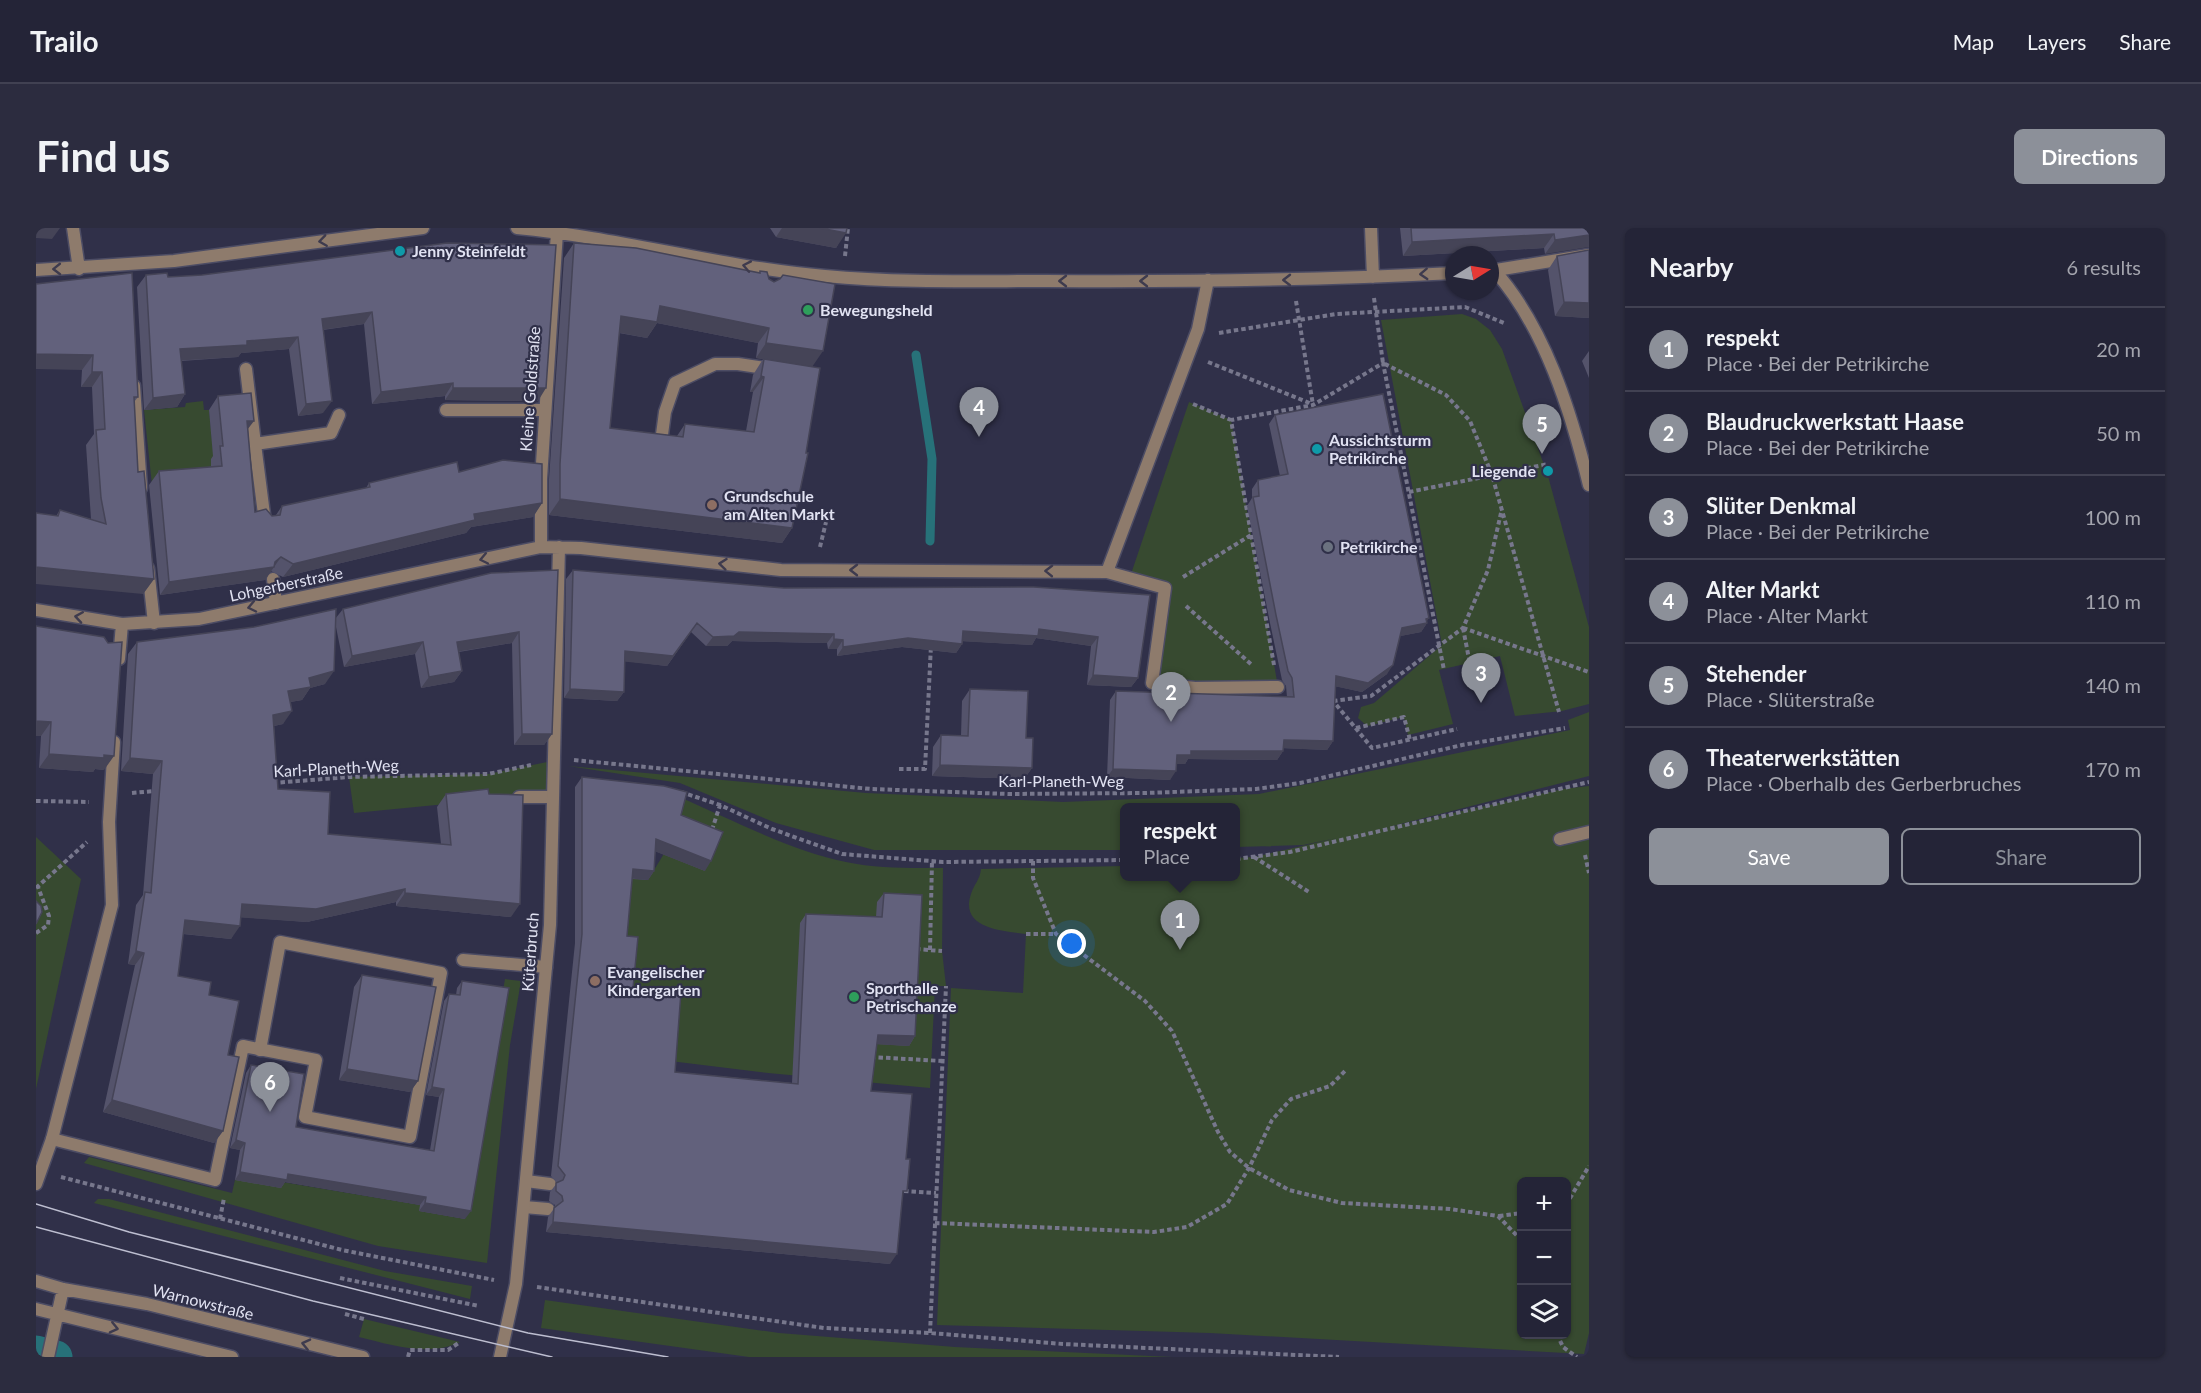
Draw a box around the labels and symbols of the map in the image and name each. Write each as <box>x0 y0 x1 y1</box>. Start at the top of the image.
one-way arrow <box>319 235 328 247</box>
place label: Jenny Steinfeldt <box>412 241 526 260</box>
marker: Jenny Steinfeldt <box>393 244 407 258</box>
north arrow <box>1445 246 1499 300</box>
one-way arrow <box>742 260 752 273</box>
one-way arrow <box>53 263 62 276</box>
one-way arrow <box>1419 268 1428 281</box>
one-way arrow <box>1283 274 1292 286</box>
one-way arrow <box>1058 275 1067 287</box>
one-way arrow <box>1139 275 1148 287</box>
place label: Bewegungsheld <box>820 300 933 319</box>
marker: Bewegungsheld <box>801 303 815 317</box>
street label: Kleine Goldstraße <box>516 326 543 452</box>
pin: 4 <box>960 388 998 437</box>
pin: 5 <box>1522 404 1562 454</box>
place label: Aussichtsturm Petrikirche <box>1328 430 1431 467</box>
marker: Aussichtsturm Petrikirche <box>1310 442 1324 456</box>
place label: Liegende <box>1472 461 1536 480</box>
marker: Liegende <box>1541 464 1555 478</box>
place label: Grundschule am Alten Markt <box>724 486 835 523</box>
marker: Grundschule am Alten Markt <box>705 498 719 512</box>
place label: Petrikirche <box>1340 537 1418 556</box>
marker: Petrikirche <box>1321 540 1335 554</box>
one-way arrow <box>479 552 489 565</box>
one-way arrow <box>719 558 728 571</box>
street label: Lohgerberstraße <box>228 562 344 605</box>
one-way arrow <box>849 564 858 576</box>
one-way arrow <box>1044 565 1053 577</box>
one-way arrow <box>247 600 257 613</box>
one-way arrow <box>74 611 84 624</box>
pin: 3 <box>1462 654 1500 703</box>
pin: 2 <box>1152 672 1190 722</box>
street label: Karl-Planeth-Weg <box>273 755 399 780</box>
street label: Karl-Planeth-Weg <box>998 771 1124 790</box>
pin: 1 <box>1160 900 1200 950</box>
street label: Küterbruch <box>517 912 542 992</box>
your location <box>1057 929 1086 958</box>
place label: Evangelischer Kindergarten <box>607 962 705 999</box>
marker: Evangelischer Kindergarten <box>588 974 602 988</box>
place label: Sporthalle Petrischanze <box>866 978 957 1015</box>
marker: Sporthalle Petrischanze <box>847 990 861 1004</box>
pin: 6 <box>250 1062 290 1112</box>
street label: Warnowstraße <box>150 1280 256 1323</box>
one-way arrow <box>109 1321 119 1334</box>
one-way arrow <box>301 1338 311 1351</box>

